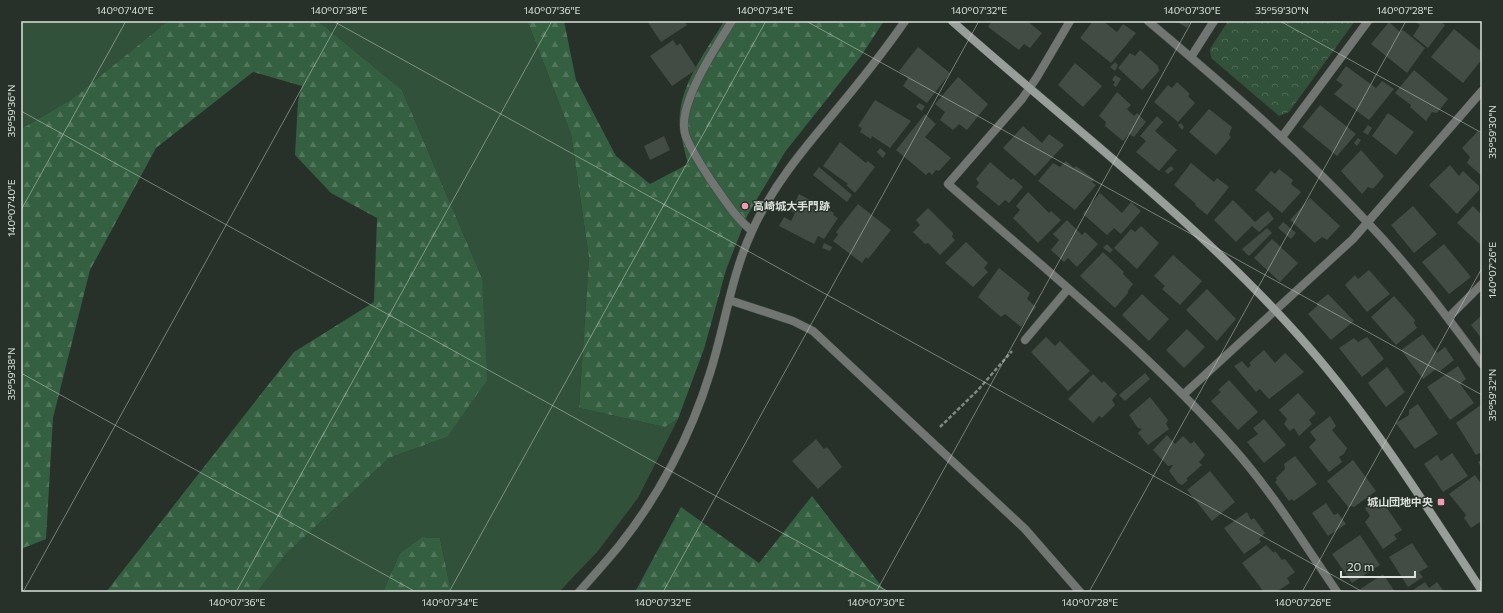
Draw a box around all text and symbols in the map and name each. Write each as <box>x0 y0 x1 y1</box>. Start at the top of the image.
text: 140°07'40"E <box>96 4 154 16</box>
text: 140°07'38"E <box>311 4 367 16</box>
text: 140°07'36"E <box>524 4 580 16</box>
text: 140°07'34"E <box>737 4 793 16</box>
text: 140°07'32"E <box>951 4 1007 16</box>
text: 140°07'30"E <box>1163 4 1221 16</box>
text: 35°59'30"N <box>1255 4 1309 16</box>
text: 140°07'28"E <box>1377 4 1433 16</box>
text: 35°59'36"N <box>5 84 17 138</box>
text: 35°59'30"N <box>1486 105 1498 159</box>
text: 140°07'40"E <box>5 179 17 237</box>
place label: 高崎城大手門跡 <box>753 199 830 212</box>
marker: 高崎城大手門跡 <box>740 201 750 211</box>
text: 140°07'26"E <box>1486 242 1498 298</box>
text: 35°59'38"N <box>5 347 17 401</box>
text: 35°59'32"N <box>1486 369 1498 421</box>
place label: 城山団地中央 <box>1367 495 1433 508</box>
marker: 城山団地中央 <box>1436 497 1446 507</box>
scale bar <box>1341 553 1415 579</box>
text: 20 m <box>1347 559 1374 573</box>
text: 140°07'36"E <box>209 596 265 608</box>
text: 140°07'34"E <box>422 596 478 608</box>
text: 140°07'32"E <box>635 596 691 608</box>
text: 140°07'30"E <box>847 596 905 608</box>
text: 140°07'28"E <box>1062 596 1118 608</box>
text: 140°07'26"E <box>1275 596 1331 608</box>

